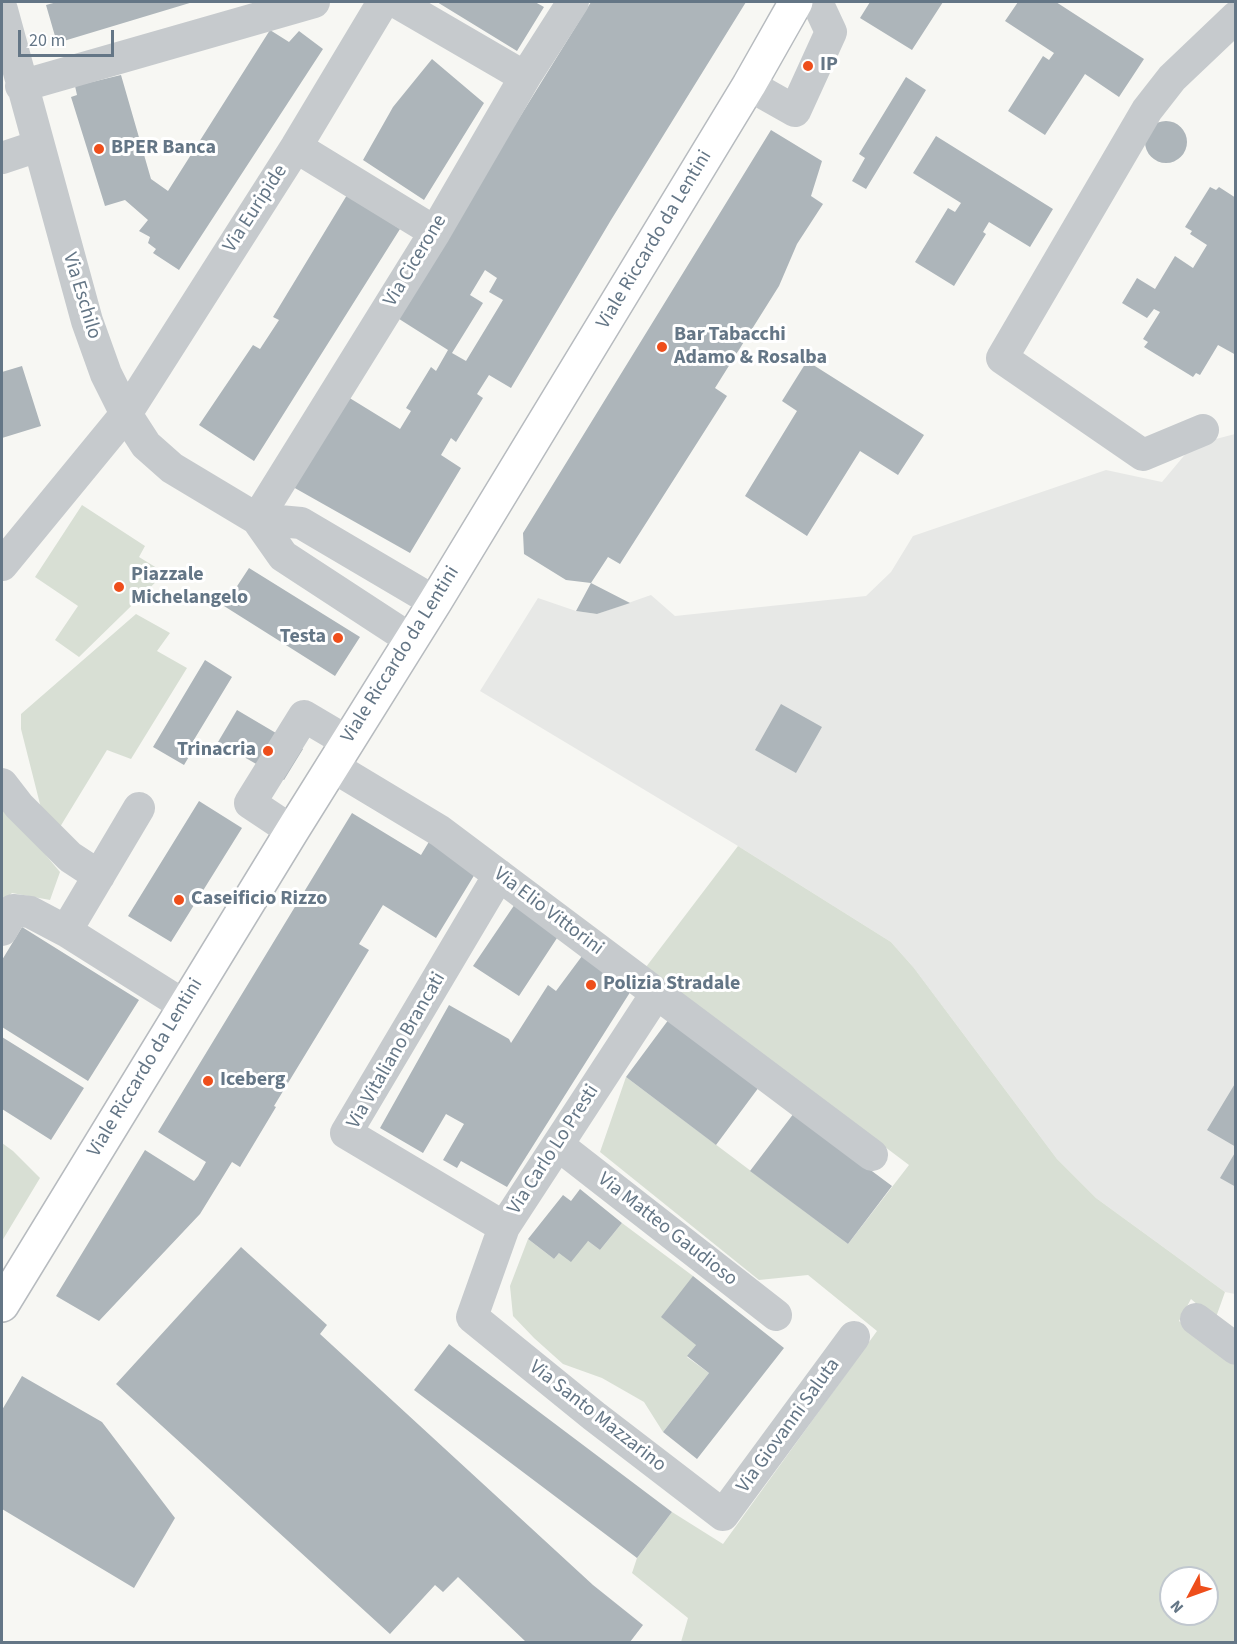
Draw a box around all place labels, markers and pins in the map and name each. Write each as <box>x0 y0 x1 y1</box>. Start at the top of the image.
place label: IP <box>820 54 838 78</box>
marker: IP <box>801 59 815 73</box>
place label: BPER Banca <box>111 137 216 161</box>
marker: BPER Banca <box>92 142 106 156</box>
place label: Bar Tabacchi Adamo & Rosalba <box>674 324 827 371</box>
marker: Bar Tabacchi Adamo & Rosalba <box>655 340 669 354</box>
place label: Piazzale Michelangelo <box>131 564 248 611</box>
marker: Piazzale Michelangelo <box>112 580 126 594</box>
place label: Testa <box>280 626 326 650</box>
marker: Testa <box>331 631 345 645</box>
place label: Trinacria <box>177 739 256 763</box>
marker: Trinacria <box>261 744 275 758</box>
place label: Caseificio Rizzo <box>191 888 327 912</box>
marker: Caseificio Rizzo <box>172 893 186 907</box>
place label: Polizia Stradale <box>603 973 740 997</box>
marker: Polizia Stradale <box>584 978 598 992</box>
place label: Iceberg <box>220 1069 285 1093</box>
marker: Iceberg <box>201 1074 215 1088</box>

